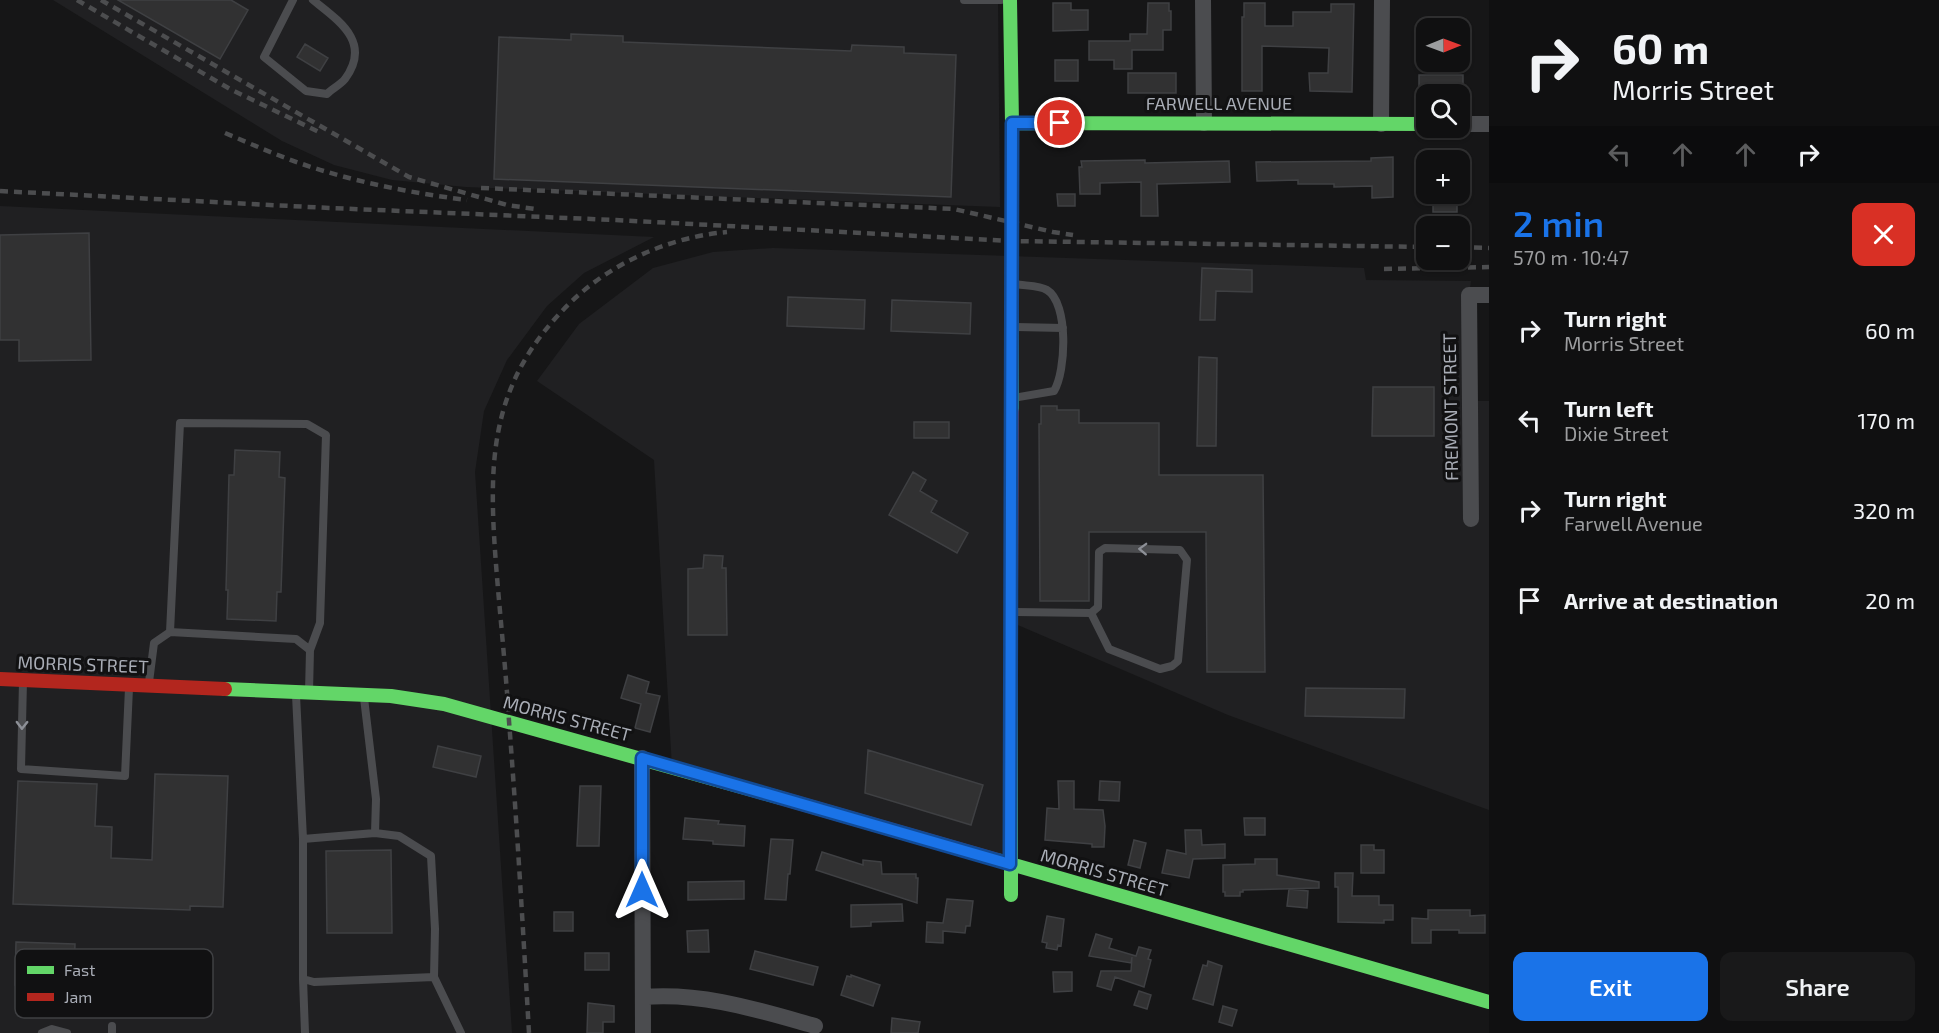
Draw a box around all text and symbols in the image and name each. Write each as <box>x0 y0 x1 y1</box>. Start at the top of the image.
north arrow <box>1416 18 1470 72</box>
map controls <box>1416 18 1470 270</box>
text: 60 m <box>1612 22 1709 72</box>
icon: right <box>1513 24 1591 102</box>
text: Morris Street <box>1612 73 1774 105</box>
button: search <box>1416 84 1470 138</box>
street label: FARWELL AVENUE <box>1146 92 1292 114</box>
pin <box>1034 97 1085 148</box>
icon: arrive <box>1043 106 1076 139</box>
icon: left <box>1603 138 1636 171</box>
icon: ahead <box>1666 138 1699 171</box>
icon: ahead <box>1729 138 1762 171</box>
icon: right <box>1792 138 1825 171</box>
button: + <box>1416 150 1470 204</box>
text: 2 min <box>1513 201 1604 244</box>
button: close <box>1852 203 1915 266</box>
button: − <box>1416 216 1470 270</box>
text: 570 m · 10:47 <box>1513 245 1629 269</box>
text: Turn right <box>1564 305 1666 331</box>
icon: right <box>1513 314 1546 347</box>
text: 60 m <box>1865 317 1915 343</box>
text: Morris Street <box>1564 331 1684 355</box>
street label: FREMONT STREET <box>1438 332 1462 481</box>
text: Turn left <box>1564 395 1653 421</box>
icon: left <box>1513 404 1546 437</box>
text: 170 m <box>1858 407 1915 433</box>
text: Dixie Street <box>1564 421 1669 445</box>
text: Turn right <box>1564 485 1666 511</box>
icon: right <box>1513 494 1546 527</box>
text: 320 m <box>1853 497 1915 523</box>
text: Farwell Avenue <box>1564 511 1703 535</box>
one-way arrow <box>1138 543 1147 556</box>
icon: arrive <box>1513 584 1546 617</box>
text: Arrive at destination <box>1564 587 1778 613</box>
text: 20 m <box>1865 587 1915 613</box>
street label: MORRIS STREET <box>17 651 150 677</box>
street label: MORRIS STREET <box>501 690 634 746</box>
one-way arrow <box>16 720 28 729</box>
street label: MORRIS STREET <box>1038 843 1171 901</box>
position arrow <box>610 858 674 922</box>
legend <box>15 949 213 1018</box>
button: Exit <box>1513 952 1708 1021</box>
button: Share <box>1720 952 1915 1021</box>
text: Fast <box>64 960 95 979</box>
text: Jam <box>64 987 92 1006</box>

